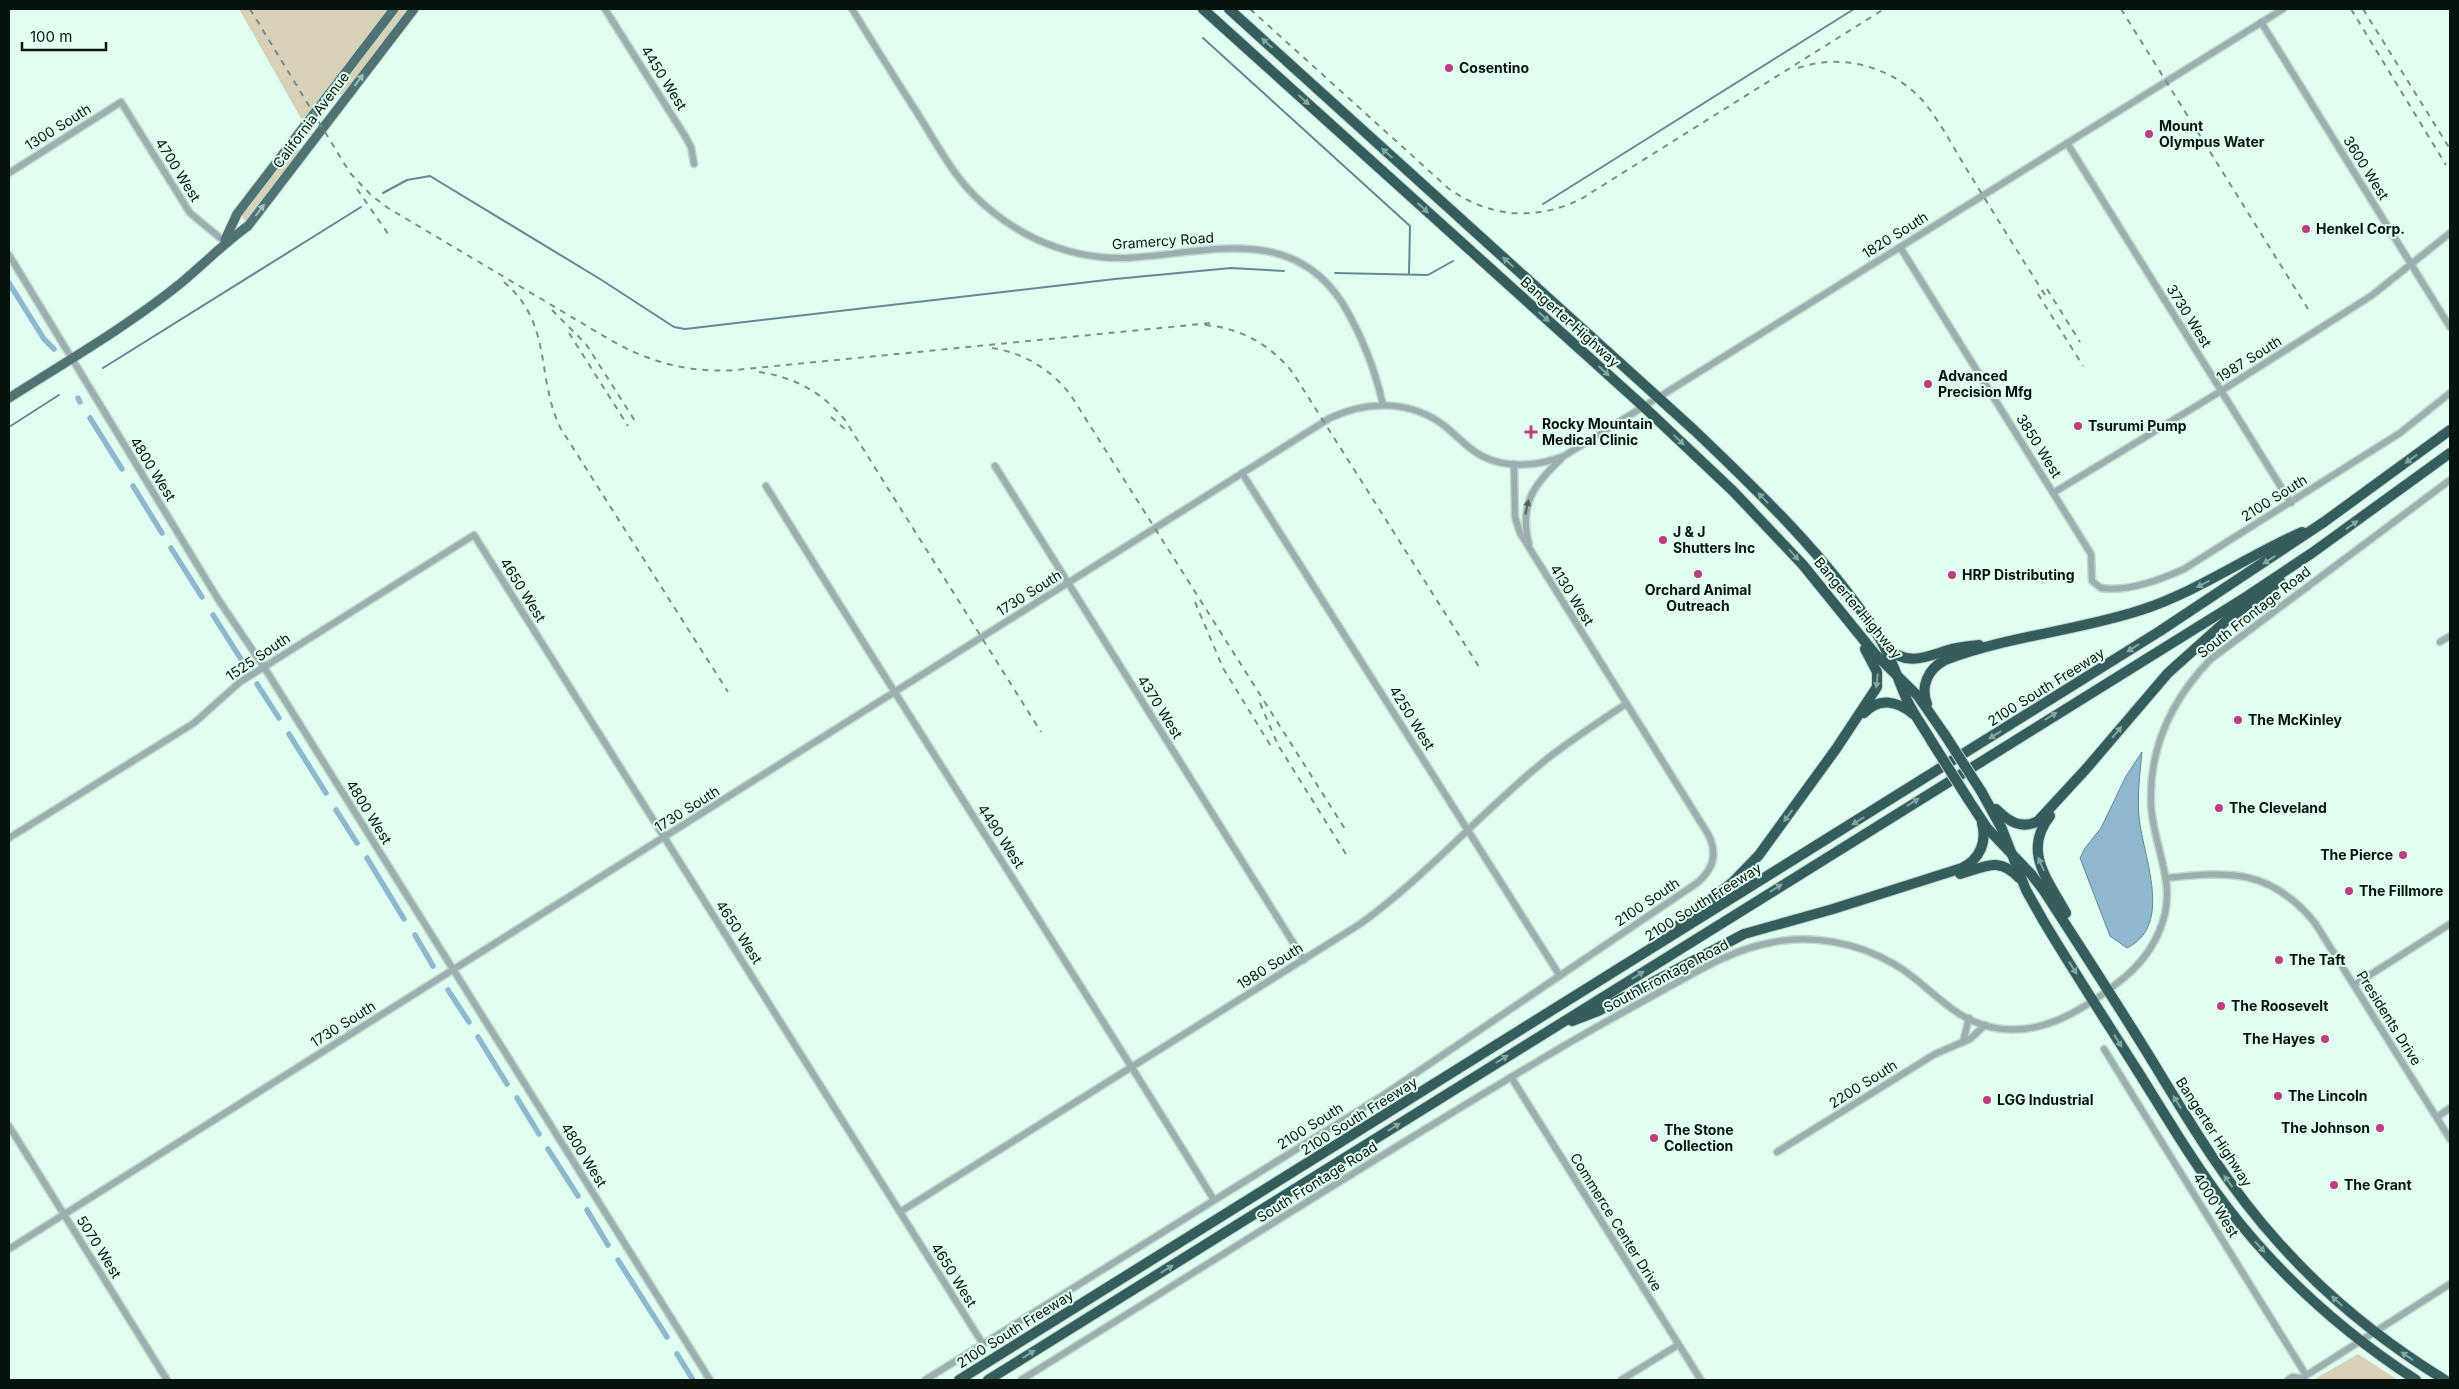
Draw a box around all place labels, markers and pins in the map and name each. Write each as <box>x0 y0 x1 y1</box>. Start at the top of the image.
place label: Cosentino <box>1459 59 1529 76</box>
marker: Cosentino <box>1443 62 1455 74</box>
place label: Mount Olympus Water <box>2159 117 2265 150</box>
marker: Mount Olympus Water <box>2143 128 2155 140</box>
place label: Henkel Corp. <box>2316 220 2405 237</box>
marker: Henkel Corp. <box>2300 223 2312 235</box>
place label: Advanced Precision Mfg <box>1938 367 2032 400</box>
marker: Advanced Precision Mfg <box>1922 378 1934 390</box>
place label: Rocky Mountain Medical Clinic <box>1542 415 1653 448</box>
place label: Tsurumi Pump <box>2088 417 2187 434</box>
marker: Tsurumi Pump <box>2072 420 2084 432</box>
marker: Rocky Mountain Medical Clinic <box>1524 425 1538 439</box>
place label: J & J Shutters Inc <box>1673 523 1755 556</box>
marker: J & J Shutters Inc <box>1657 534 1669 546</box>
place label: HRP Distributing <box>1962 566 2075 583</box>
marker: Orchard Animal Outreach <box>1692 568 1704 580</box>
marker: HRP Distributing <box>1946 569 1958 581</box>
place label: Orchard Animal Outreach <box>1645 581 1751 614</box>
place label: The McKinley <box>2248 711 2343 728</box>
marker: The McKinley <box>2232 714 2244 726</box>
place label: The Cleveland <box>2229 799 2327 816</box>
marker: The Cleveland <box>2213 802 2225 814</box>
place label: The Pierce <box>2320 846 2393 863</box>
marker: The Pierce <box>2397 849 2409 861</box>
place label: The Fillmore <box>2359 882 2443 899</box>
marker: The Fillmore <box>2343 885 2355 897</box>
place label: The Taft <box>2289 951 2345 968</box>
marker: The Taft <box>2273 954 2285 966</box>
place label: The Roosevelt <box>2231 997 2328 1014</box>
marker: The Roosevelt <box>2215 1000 2227 1012</box>
place label: The Hayes <box>2243 1030 2315 1047</box>
marker: The Hayes <box>2319 1033 2331 1045</box>
place label: The Lincoln <box>2288 1087 2367 1104</box>
marker: The Lincoln <box>2272 1090 2284 1102</box>
place label: LGG Industrial <box>1997 1091 2094 1108</box>
marker: LGG Industrial <box>1981 1094 1993 1106</box>
place label: The Johnson <box>2281 1119 2370 1136</box>
place label: The Stone Collection <box>1664 1121 1734 1154</box>
marker: The Johnson <box>2374 1122 2386 1134</box>
marker: The Stone Collection <box>1648 1132 1660 1144</box>
place label: The Grant <box>2344 1176 2412 1193</box>
marker: The Grant <box>2328 1179 2340 1191</box>

